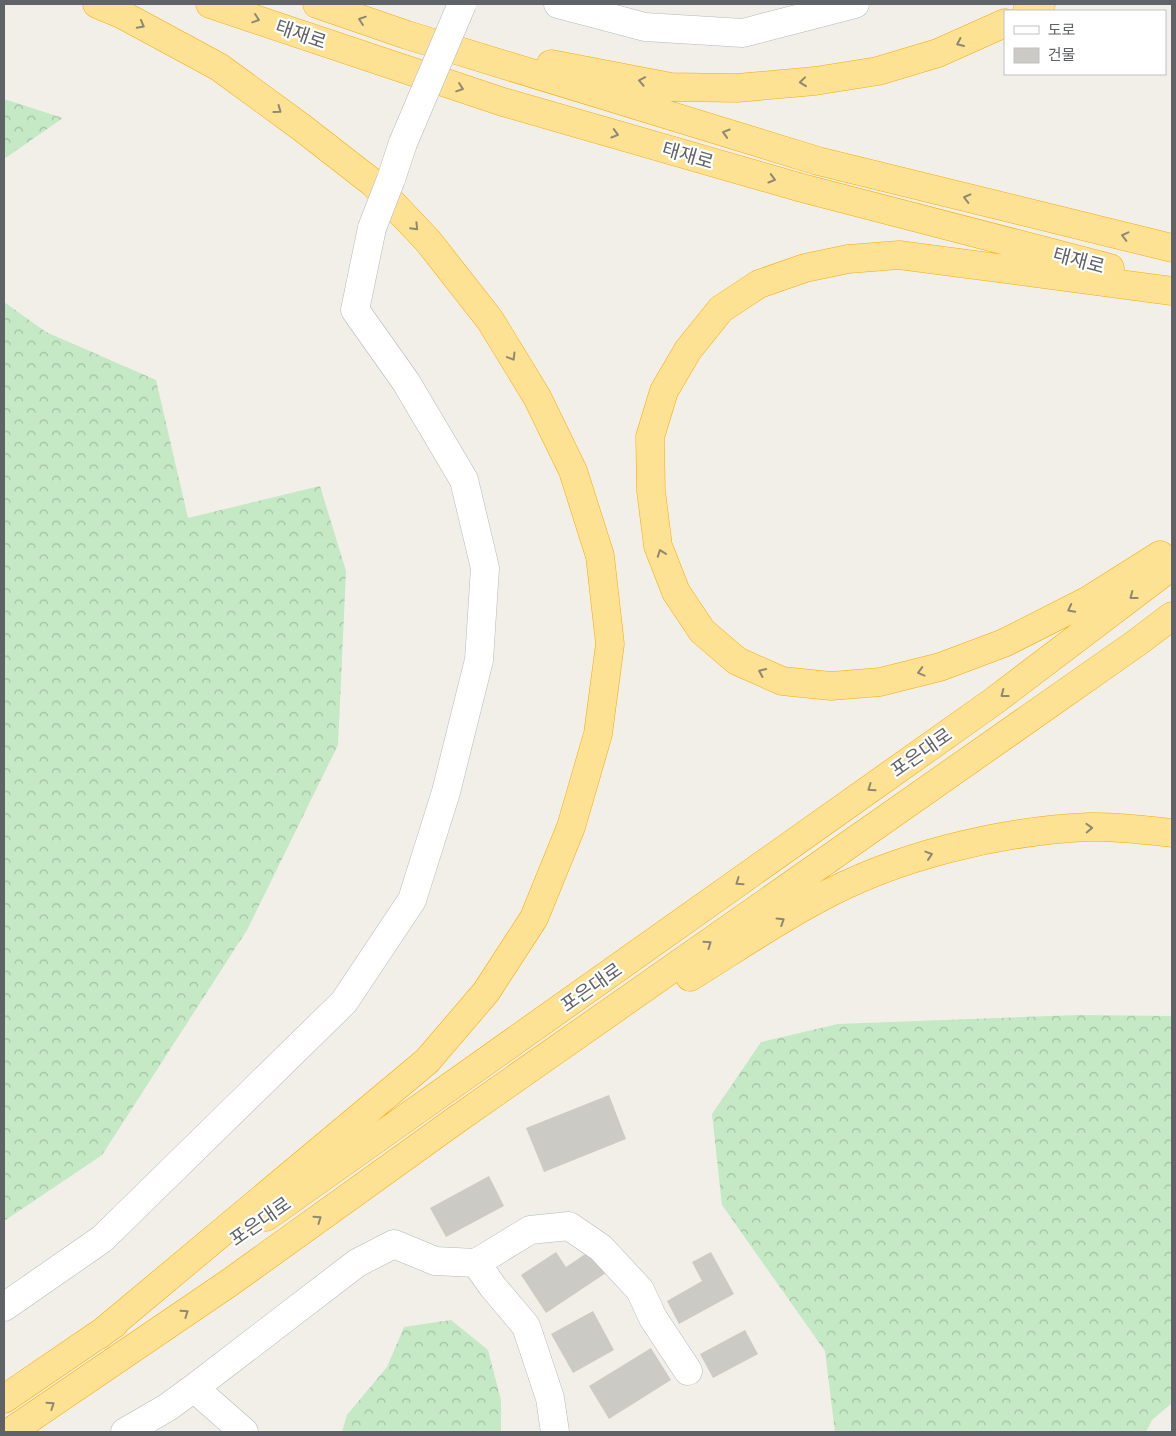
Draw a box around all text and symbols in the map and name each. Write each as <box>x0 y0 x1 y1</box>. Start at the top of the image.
legend <box>1004 10 1166 75</box>
one-way arrow <box>251 13 260 23</box>
street label: 태재로 <box>272 14 330 54</box>
one-way arrow <box>358 15 367 25</box>
one-way arrow <box>135 19 144 29</box>
text: 도로 <box>1048 20 1076 39</box>
one-way arrow <box>956 37 965 48</box>
text: 건물 <box>1048 45 1076 64</box>
one-way arrow <box>637 76 646 87</box>
one-way arrow <box>799 76 807 87</box>
one-way arrow <box>455 82 463 92</box>
one-way arrow <box>272 105 281 113</box>
one-way arrow <box>722 128 730 138</box>
one-way arrow <box>611 129 619 139</box>
street label: 태재로 <box>659 136 717 174</box>
one-way arrow <box>767 173 776 184</box>
one-way arrow <box>963 193 972 204</box>
one-way arrow <box>409 221 418 230</box>
one-way arrow <box>1120 231 1129 242</box>
street label: 태재로 <box>1051 242 1107 278</box>
one-way arrow <box>506 351 516 360</box>
one-way arrow <box>657 549 667 557</box>
one-way arrow <box>1130 590 1139 598</box>
one-way arrow <box>1067 603 1076 613</box>
one-way arrow <box>917 666 926 677</box>
one-way arrow <box>758 668 767 678</box>
one-way arrow <box>1001 688 1010 696</box>
street label: 포은대로 <box>885 722 957 782</box>
one-way arrow <box>867 782 877 791</box>
one-way arrow <box>1085 822 1093 833</box>
one-way arrow <box>924 851 933 861</box>
one-way arrow <box>735 876 745 885</box>
one-way arrow <box>776 918 785 927</box>
one-way arrow <box>702 941 711 950</box>
street label: 포은대로 <box>555 957 627 1017</box>
street label: 포은대로 <box>224 1191 296 1251</box>
one-way arrow <box>312 1216 321 1225</box>
one-way arrow <box>179 1310 188 1319</box>
one-way arrow <box>45 1402 54 1411</box>

